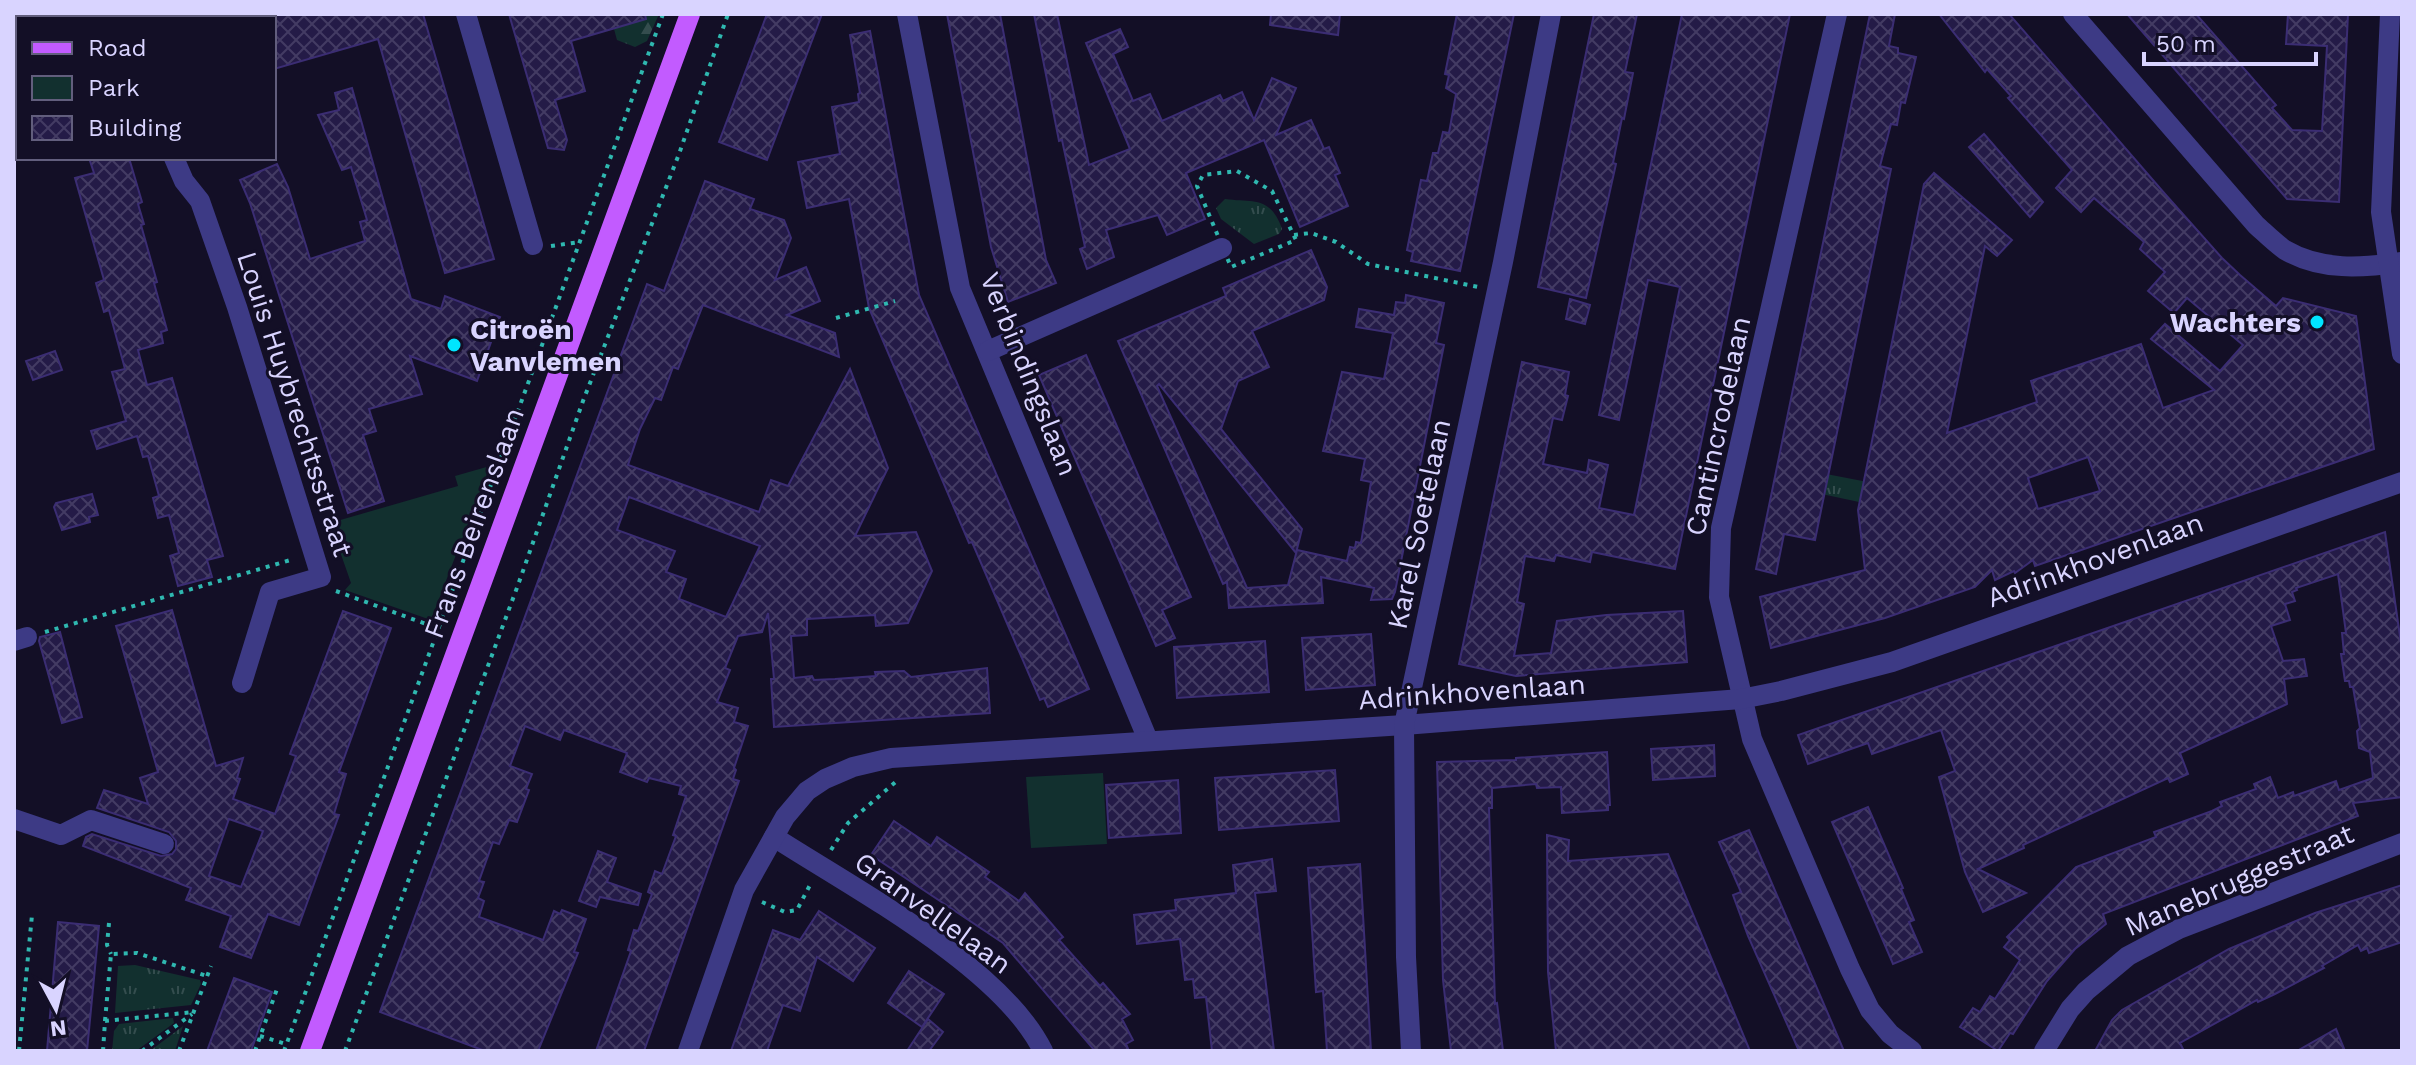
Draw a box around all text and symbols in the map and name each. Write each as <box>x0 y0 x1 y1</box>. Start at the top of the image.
legend <box>16 16 276 160</box>
scale bar <box>2144 16 2316 66</box>
text: 50 m <box>2156 30 2216 58</box>
text: Road <box>88 34 147 62</box>
text: Park <box>88 74 140 102</box>
text: Building <box>88 114 181 142</box>
street label: Louis Huybrechtsstraat <box>230 247 360 561</box>
street label: Verbindingslaan <box>973 268 1085 480</box>
place label: Wachters <box>2170 306 2301 339</box>
place label: Citroën Vanvlemen <box>470 313 622 378</box>
street label: Cantincrodelaan <box>1679 313 1757 539</box>
marker: Wachters <box>2308 313 2326 331</box>
marker: Citroën Vanvlemen <box>445 336 463 354</box>
street label: Frans Beirenslaan <box>417 403 531 643</box>
street label: Karel Soetelaan <box>1381 416 1457 632</box>
street label: Adrinkhovenlaan <box>1982 506 2208 614</box>
street label: Adrinkhovenlaan <box>1357 668 1587 716</box>
street label: Manebruggestraat <box>2119 817 2359 943</box>
street label: Granvellelaan <box>848 845 1018 981</box>
north arrow <box>16 969 96 1049</box>
text: N <box>49 1015 68 1042</box>

